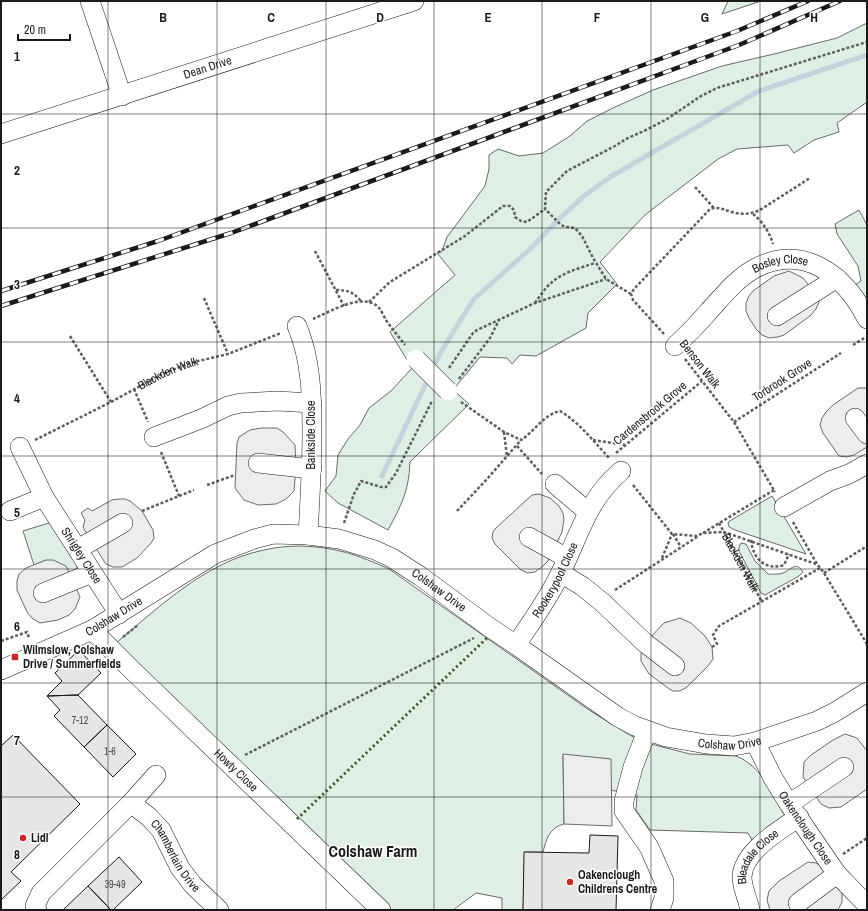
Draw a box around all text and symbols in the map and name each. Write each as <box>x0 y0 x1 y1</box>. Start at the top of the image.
text: B <box>159 9 167 26</box>
text: C <box>267 9 275 26</box>
text: D <box>376 9 384 26</box>
text: E <box>484 9 492 26</box>
text: F <box>594 9 601 26</box>
text: G <box>701 9 709 26</box>
text: H <box>810 9 818 26</box>
scale bar <box>18 16 70 42</box>
text: 20 m <box>24 22 46 38</box>
text: 1 <box>14 48 20 65</box>
street label: Dean Drive <box>181 52 234 83</box>
text: 2 <box>14 162 20 179</box>
street label: Bosley Close <box>749 251 810 277</box>
text: 3 <box>14 276 20 293</box>
street label: Benson Walk <box>676 336 724 392</box>
street label: Blackden Walk <box>135 353 200 394</box>
street label: Torbrook Grove <box>749 355 815 405</box>
street label: Cardensbrook Grove <box>610 378 690 448</box>
text: 4 <box>14 390 20 407</box>
street label: Bankside Close <box>303 401 319 469</box>
text: 5 <box>14 504 20 521</box>
street label: Shrigley Close <box>57 524 106 587</box>
street label: Blackden Walk <box>718 530 763 595</box>
street label: Rookerypool Close <box>529 540 581 621</box>
street label: Colshaw Drive <box>409 565 469 615</box>
street label: Colshaw Drive <box>83 593 145 640</box>
text: 6 <box>14 618 20 635</box>
place label: Wilmslow, Colshaw Drive / Summerfields <box>23 642 121 672</box>
marker: Wilmslow, Colshaw Drive / Summerfields <box>10 652 20 662</box>
house number: 7-12 <box>72 714 89 727</box>
text: 7 <box>14 732 20 749</box>
street label: Colshaw Drive <box>696 732 764 754</box>
house number: 1-6 <box>104 745 116 758</box>
street label: Howty Close <box>211 745 261 795</box>
street label: Oakenclough Close <box>775 788 836 868</box>
street label: Chamberlain Drive <box>147 816 204 896</box>
street label: Bleadale Close <box>734 825 782 885</box>
place label: Lidl <box>31 830 49 846</box>
marker: Lidl <box>18 833 28 843</box>
district label: Colshaw Farm <box>328 840 418 862</box>
text: 8 <box>14 846 20 863</box>
place label: Oakenclough Childrens Centre <box>578 867 658 897</box>
marker: Oakenclough Childrens Centre <box>565 877 575 887</box>
house number: 39-49 <box>105 878 126 891</box>

